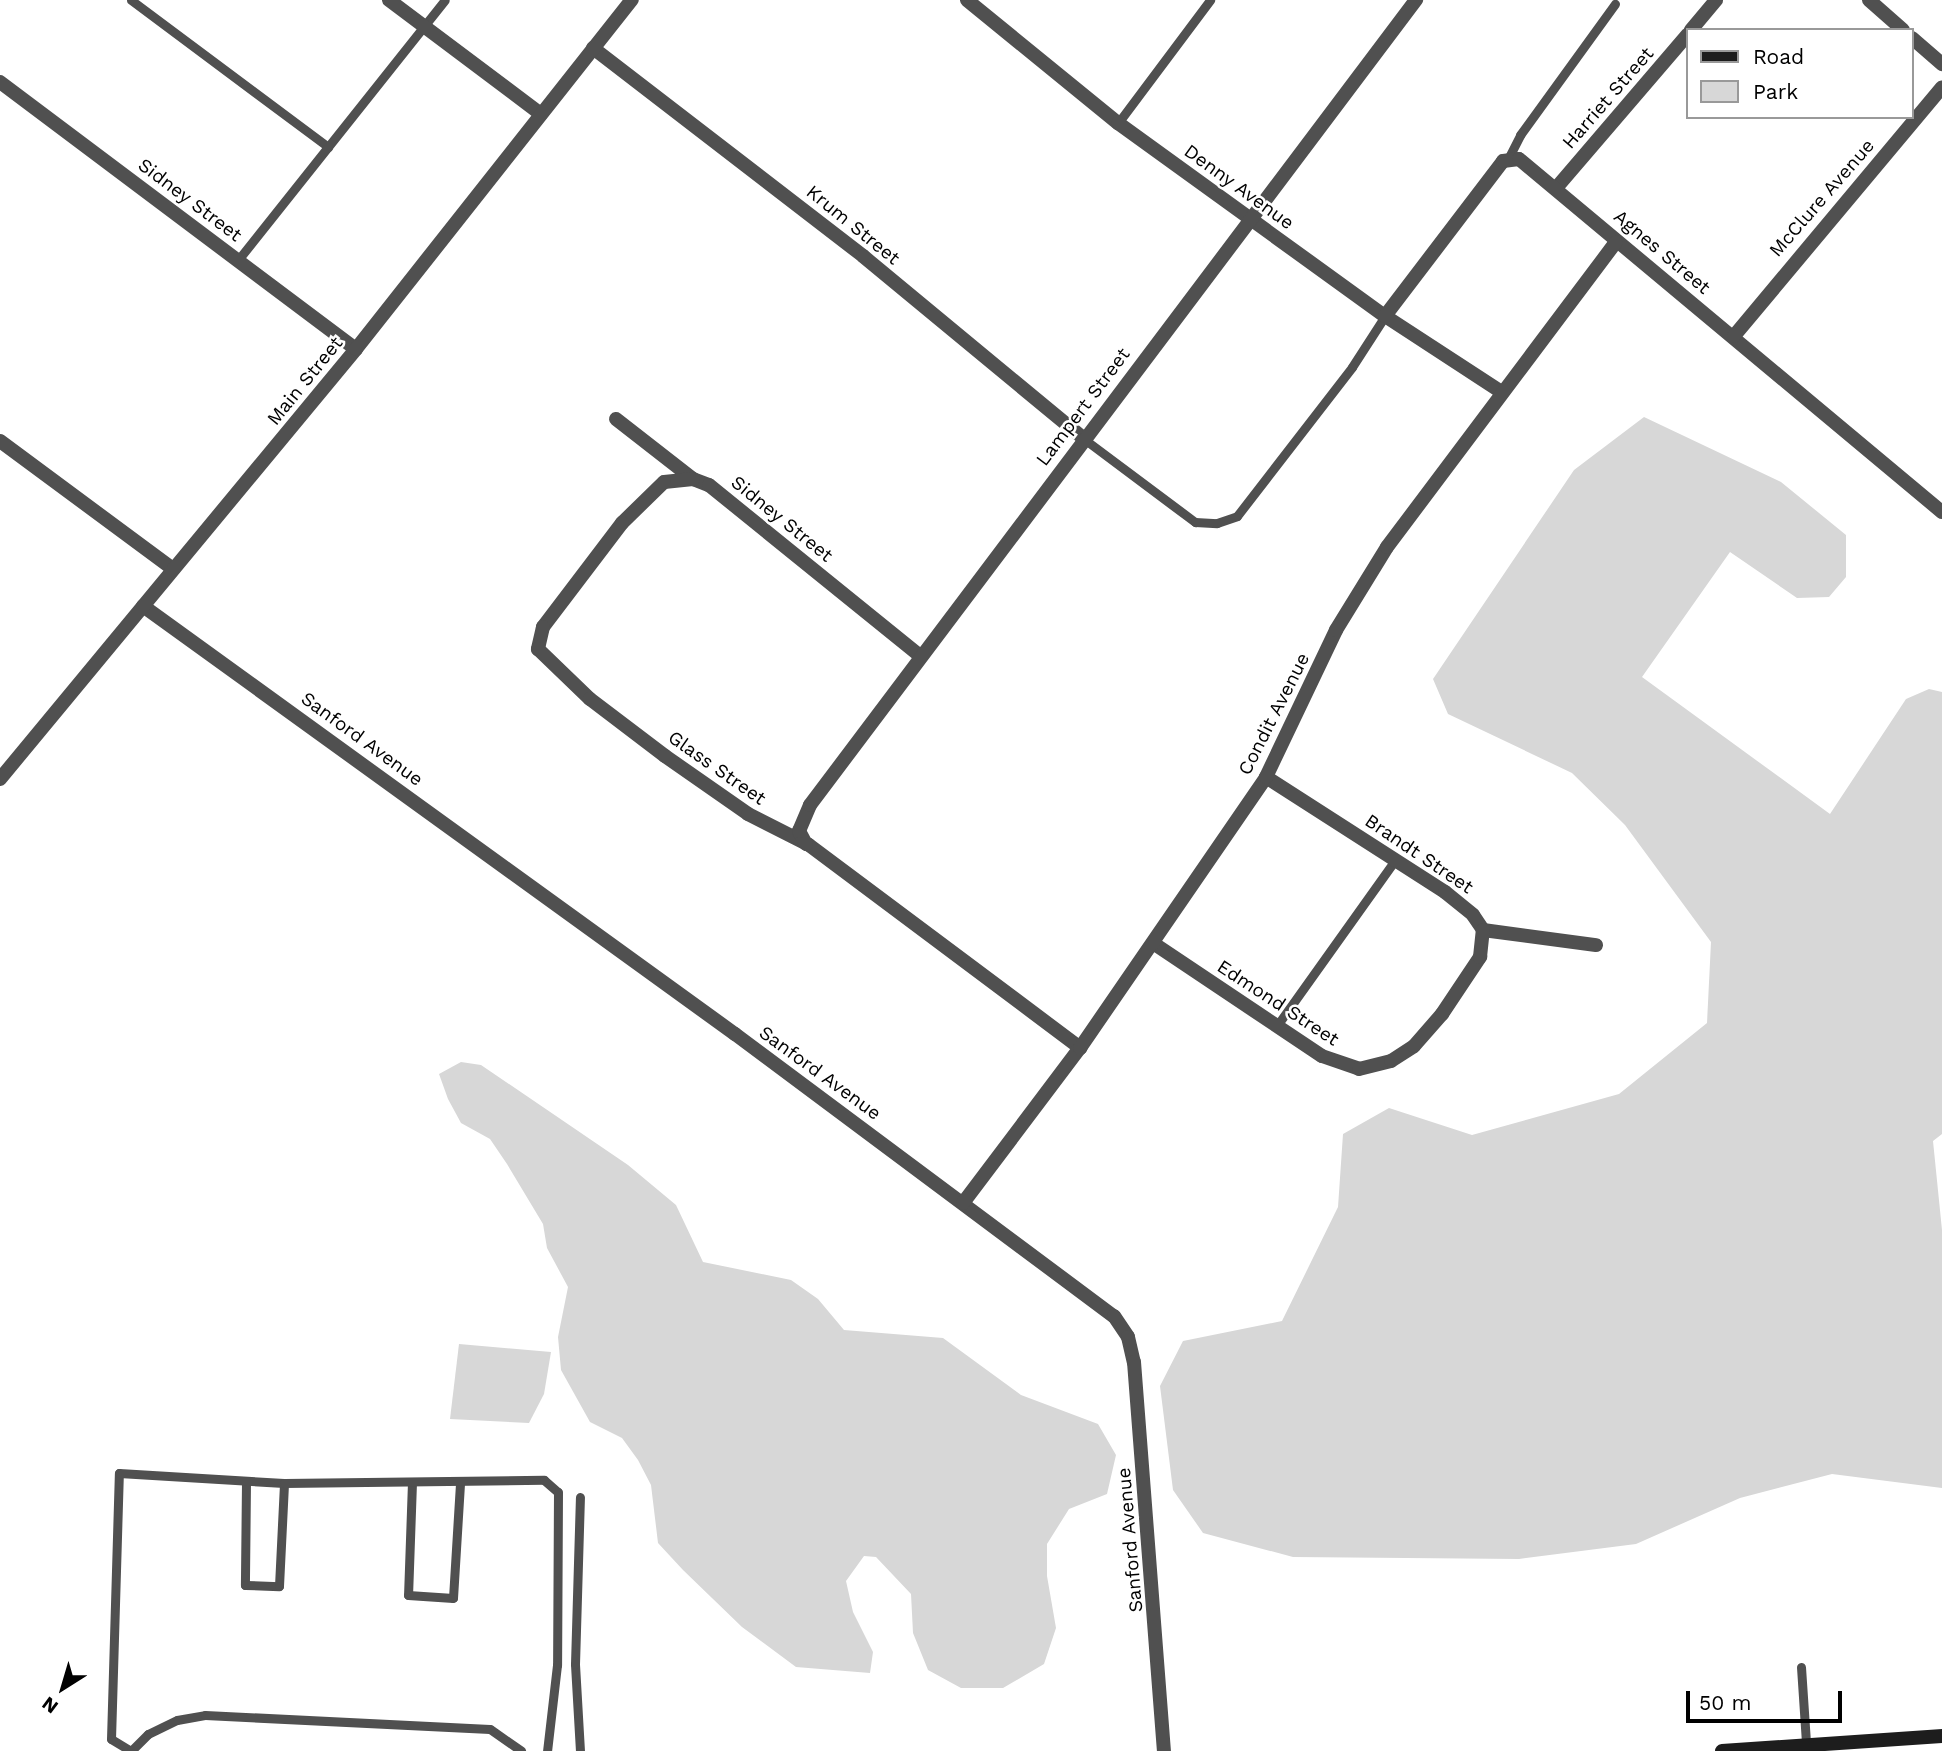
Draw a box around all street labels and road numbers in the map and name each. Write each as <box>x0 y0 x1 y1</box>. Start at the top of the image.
street label: Harriet Street <box>1558 42 1658 154</box>
street label: McClure Avenue <box>1764 134 1880 262</box>
street label: Denny Avenue <box>1179 139 1299 235</box>
street label: Sidney Street <box>133 153 247 247</box>
street label: Krum Street <box>802 180 904 270</box>
street label: Agnes Street <box>1609 205 1715 299</box>
street label: Main Street <box>262 332 348 430</box>
street label: Lampert Street <box>1031 343 1135 471</box>
street label: Sidney Street <box>726 471 838 567</box>
street label: Condit Avenue <box>1233 649 1315 779</box>
street label: Sanford Avenue <box>296 687 428 791</box>
street label: Glass Street <box>664 726 770 810</box>
street label: Brandt Street <box>1360 809 1478 899</box>
street label: Edmond Street <box>1213 955 1343 1051</box>
street label: Sanford Avenue <box>754 1021 886 1125</box>
street label: Sanford Avenue <box>1112 1466 1148 1614</box>

